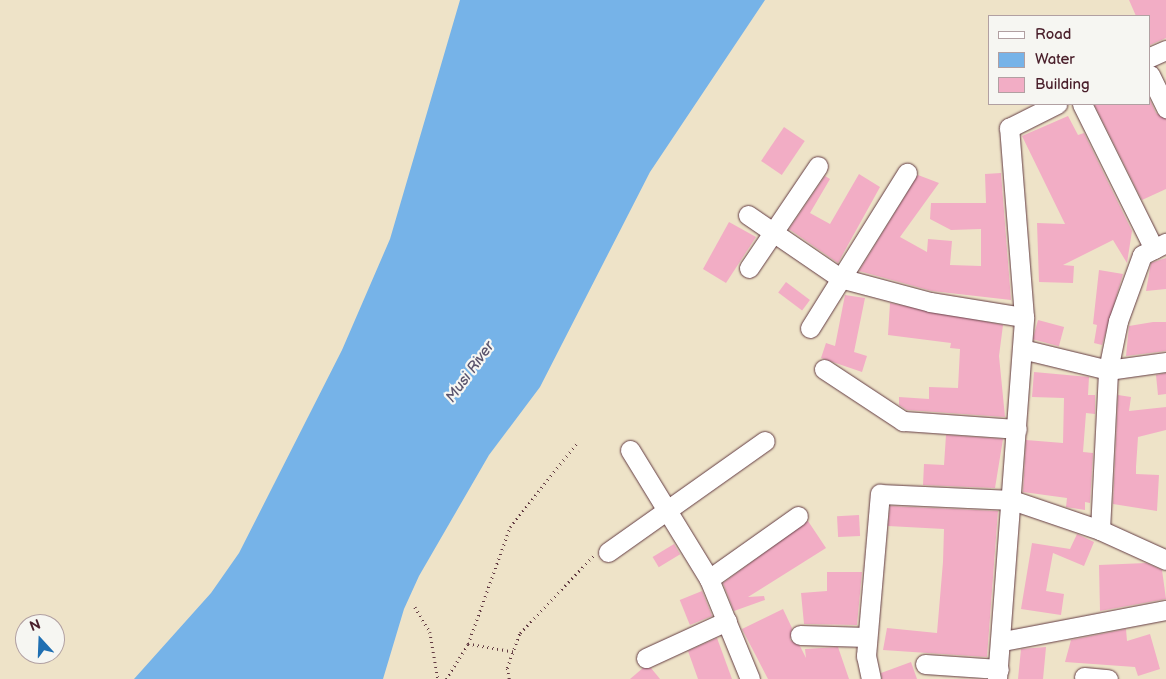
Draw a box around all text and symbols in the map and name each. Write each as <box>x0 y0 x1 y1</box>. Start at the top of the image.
legend <box>988 15 1151 105</box>
text: Road <box>1035 25 1071 44</box>
text: Water <box>1035 50 1075 69</box>
text: Building <box>1035 75 1090 94</box>
water label: Musi River <box>442 338 498 406</box>
north arrow <box>15 614 65 664</box>
text: N <box>27 616 43 635</box>

